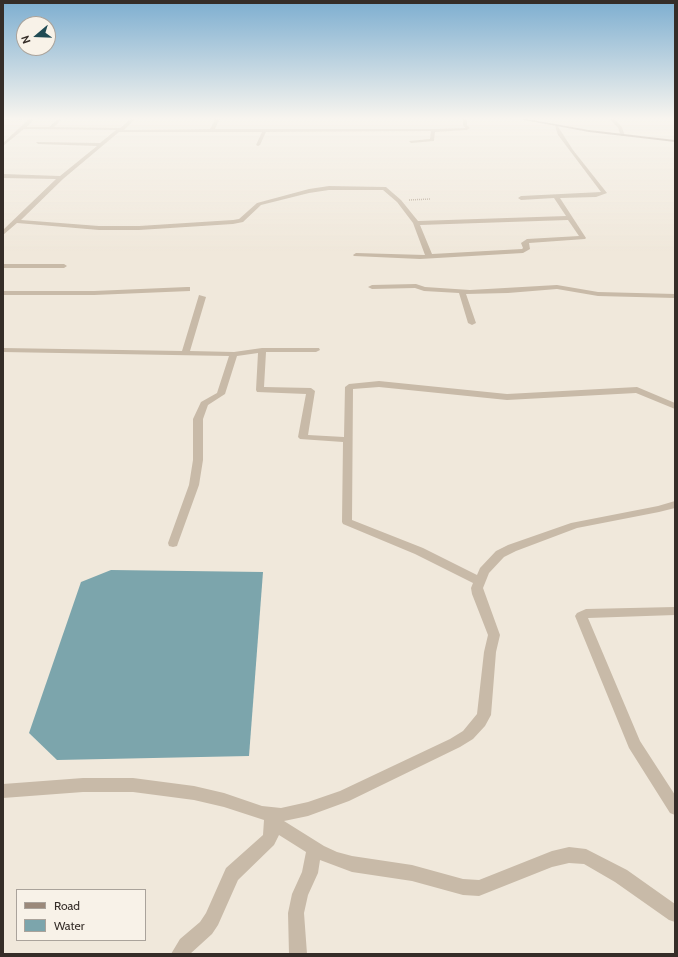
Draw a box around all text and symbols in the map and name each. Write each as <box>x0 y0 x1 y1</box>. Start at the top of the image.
north arrow <box>16 16 56 56</box>
text: N <box>18 34 33 46</box>
legend <box>16 889 146 941</box>
text: Road <box>54 898 80 913</box>
text: Water <box>54 918 84 933</box>

